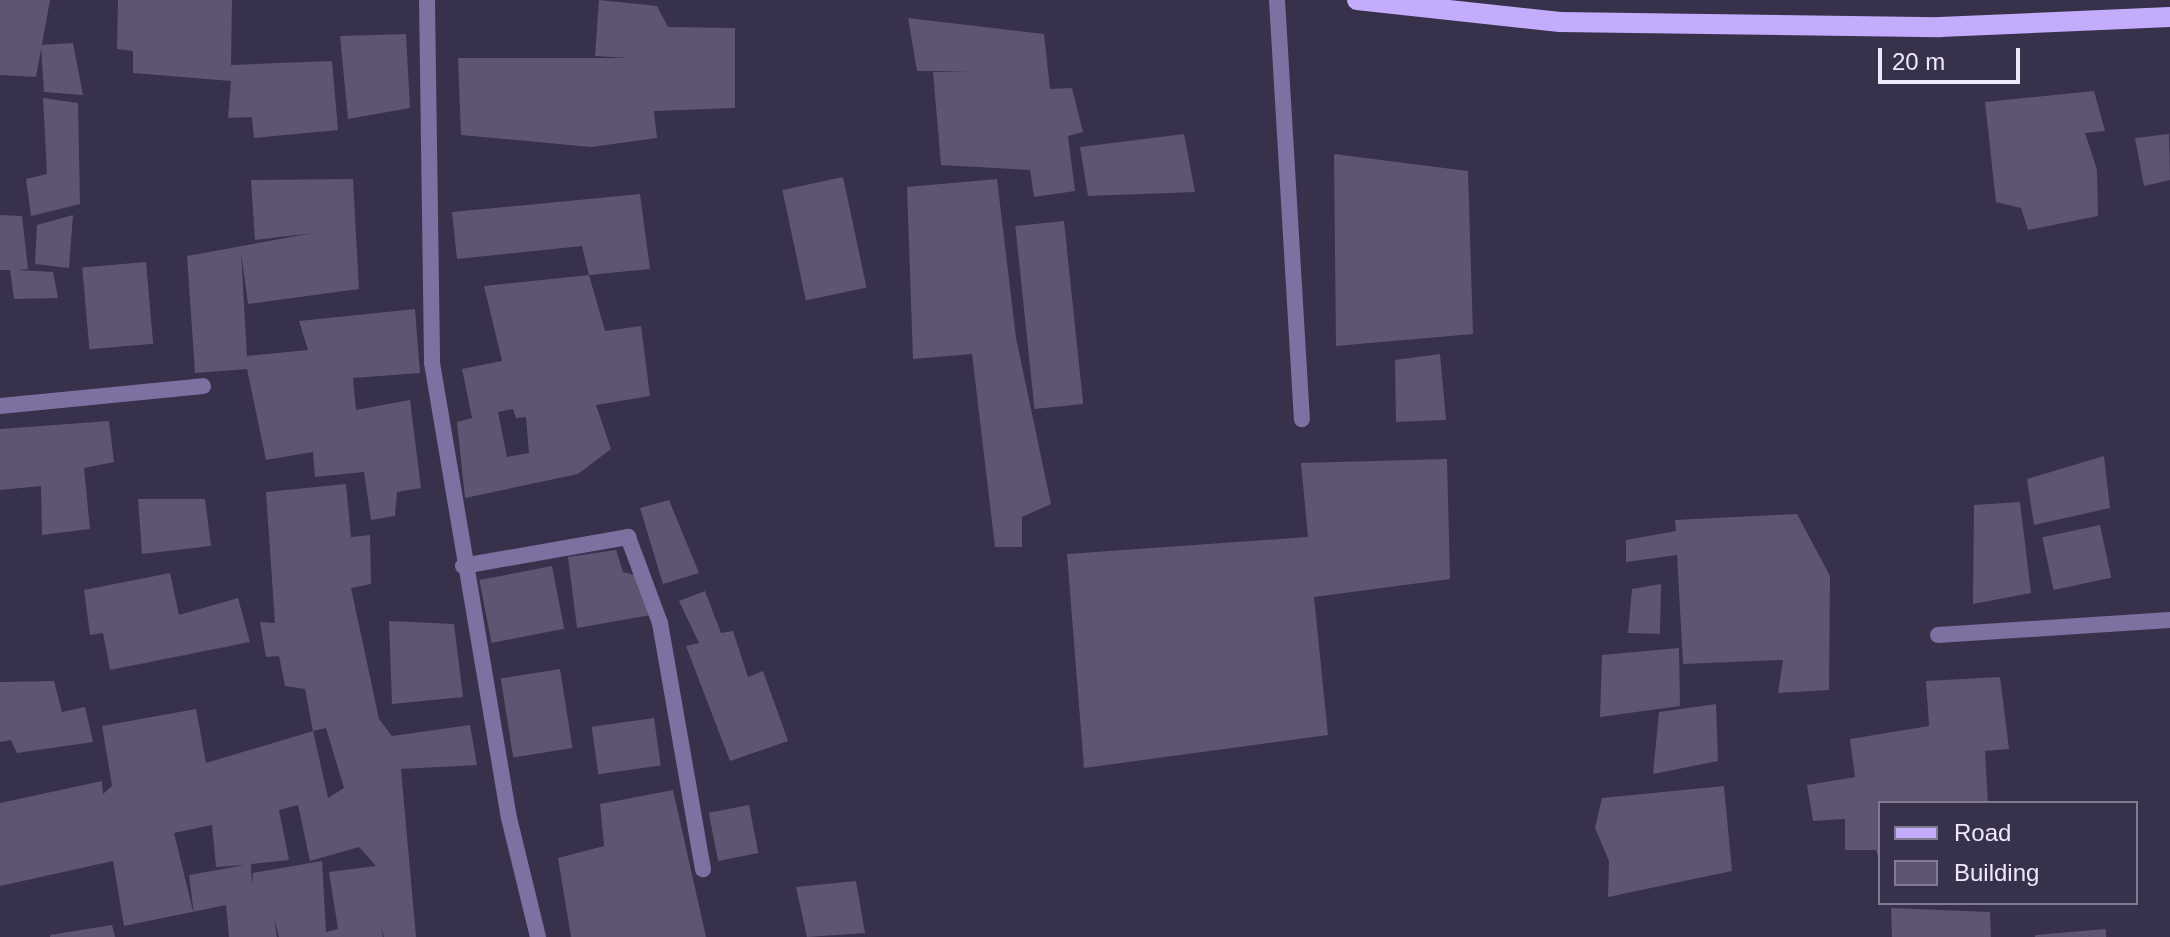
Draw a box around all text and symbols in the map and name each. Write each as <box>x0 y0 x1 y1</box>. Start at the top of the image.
scale bar <box>1882 32 2024 82</box>
text: 20 m <box>1892 48 1945 75</box>
legend <box>1878 801 2138 905</box>
text: Road <box>1954 819 2011 846</box>
text: Building <box>1954 859 2039 886</box>

